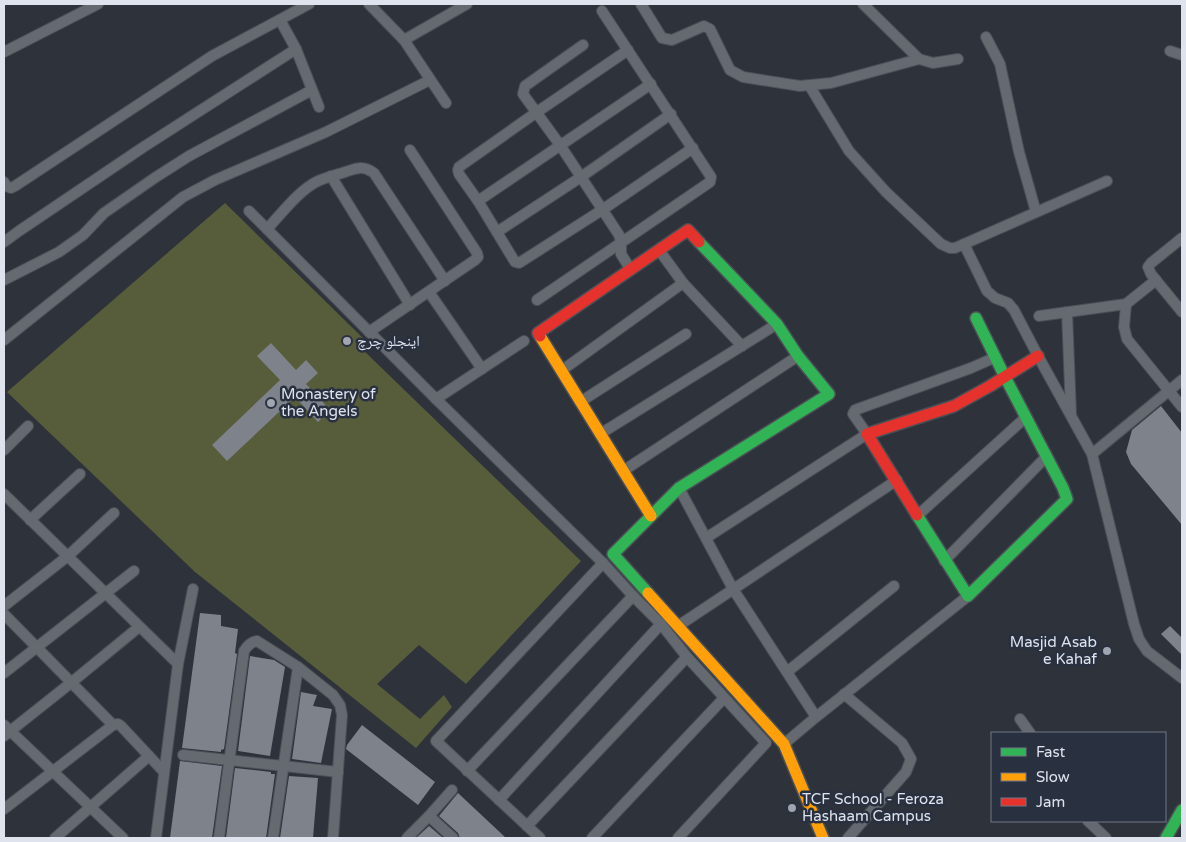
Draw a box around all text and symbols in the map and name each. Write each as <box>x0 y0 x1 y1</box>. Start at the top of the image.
place label: اینجلو چرچ <box>357 332 420 351</box>
marker: اینجلو چرچ <box>341 335 353 347</box>
place label: Monastery of the Angels <box>281 385 376 420</box>
marker: Monastery of the Angels <box>265 397 277 409</box>
place label: Masjid Asab e Kahaf <box>1010 633 1097 668</box>
marker: Masjid Asab e Kahaf <box>1101 645 1113 657</box>
legend <box>991 732 1166 822</box>
text: Fast <box>1036 743 1066 761</box>
text: Slow <box>1036 768 1070 786</box>
place label: TCF School - Feroza Hashaam Campus <box>802 790 944 825</box>
text: Jam <box>1036 793 1065 811</box>
marker: TCF School - Feroza Hashaam Campus <box>786 802 798 814</box>

